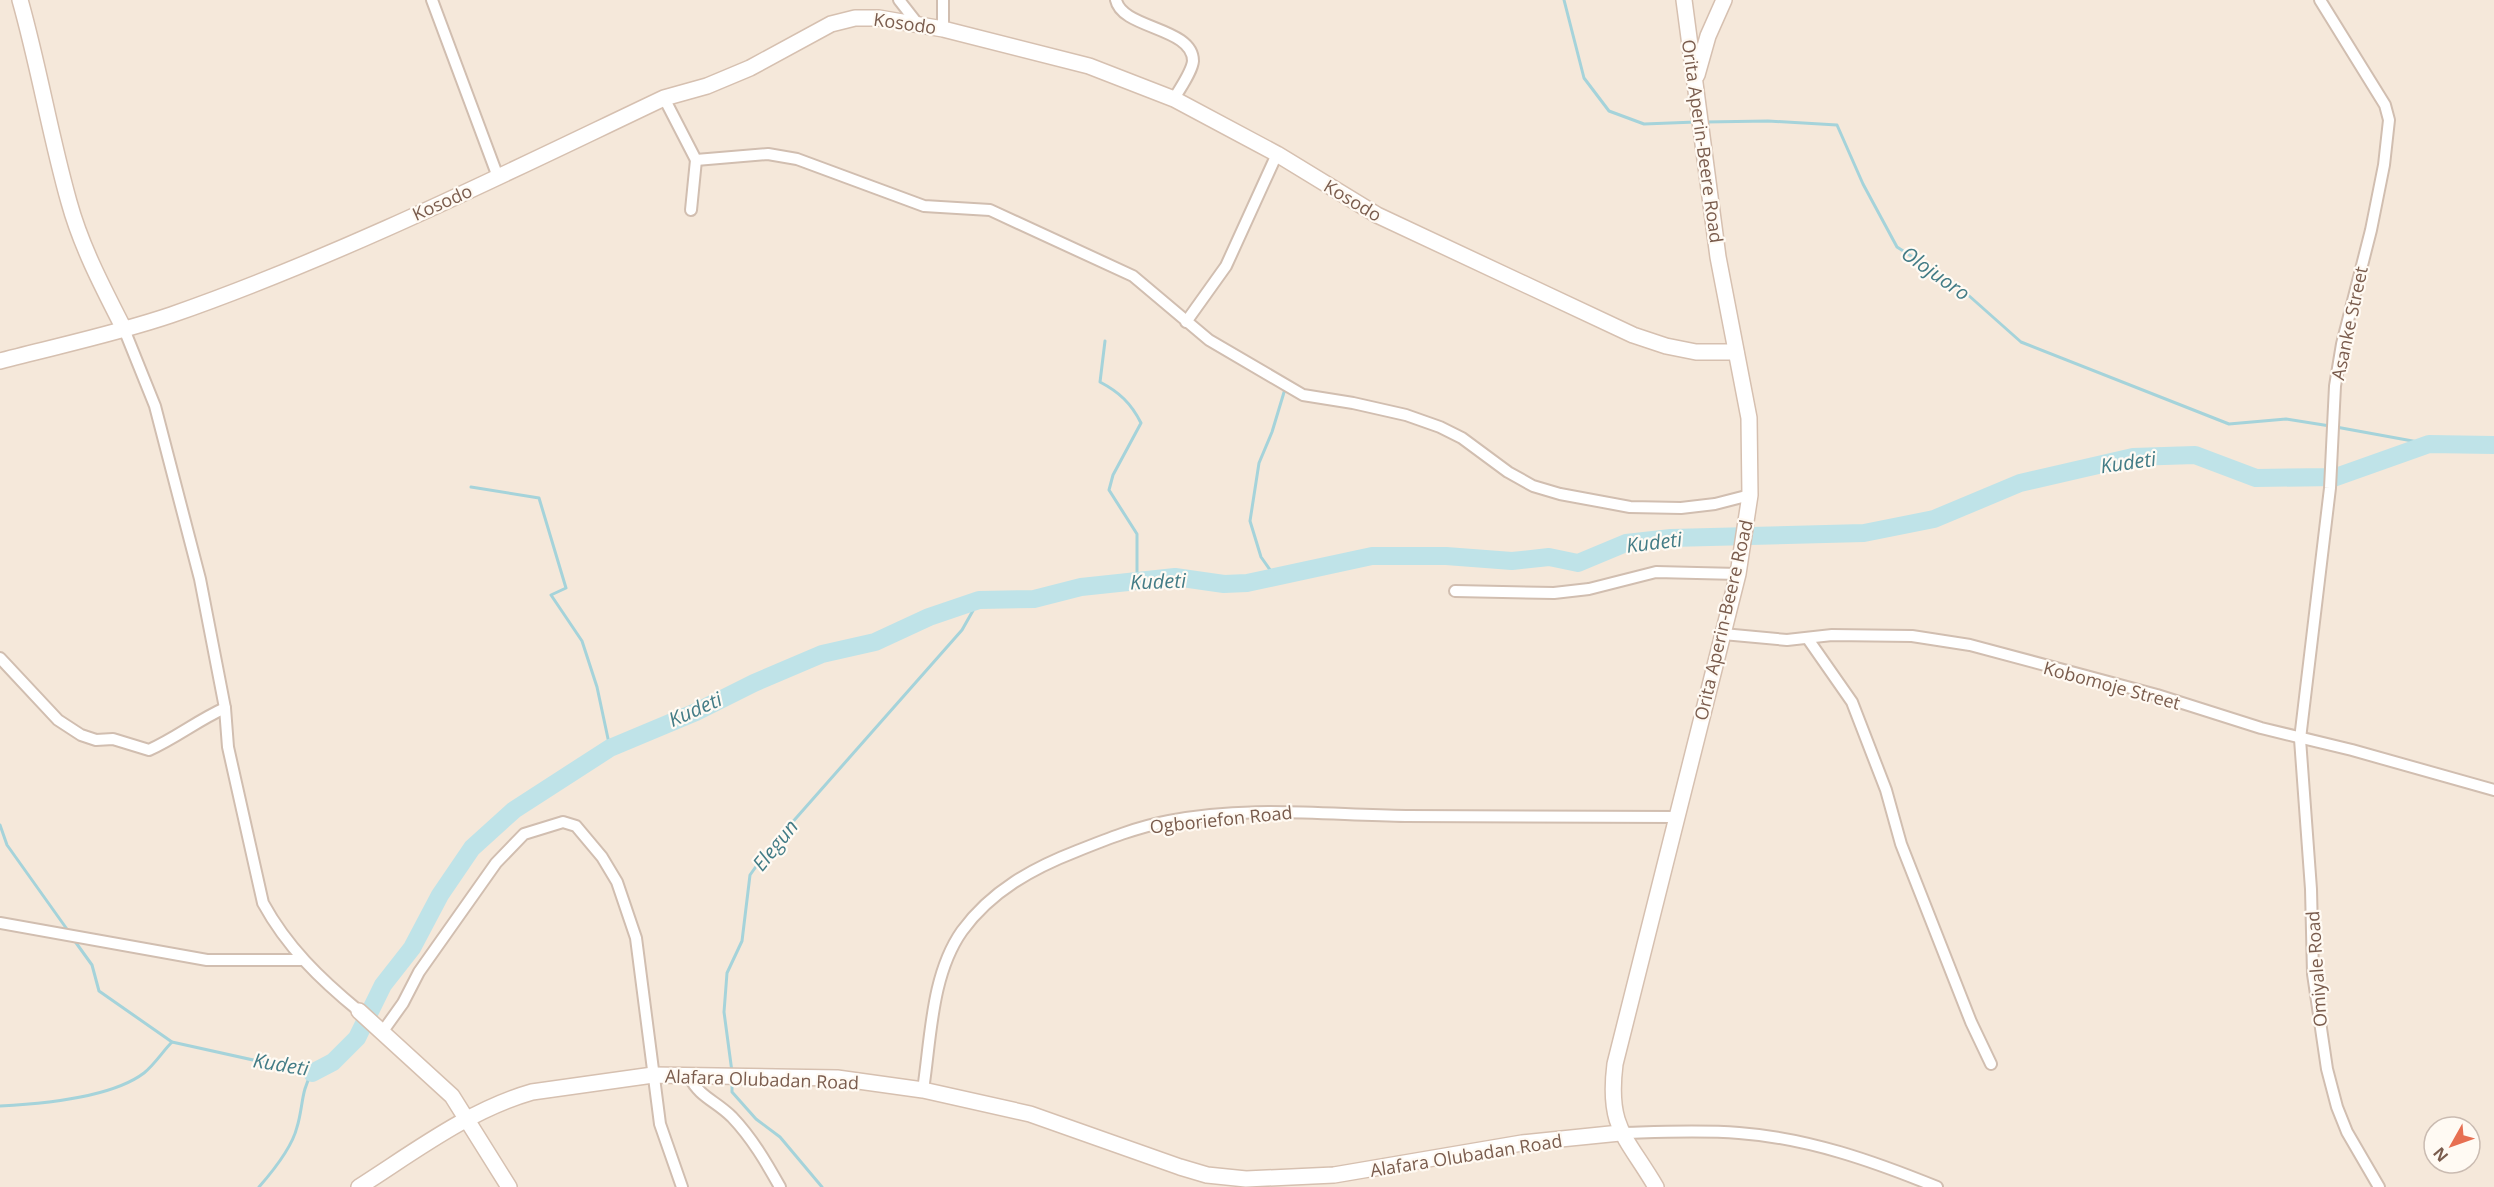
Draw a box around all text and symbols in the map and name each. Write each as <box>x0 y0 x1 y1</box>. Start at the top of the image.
street label: Kosodo <box>872 7 938 39</box>
street label: Orita Aperin-Beere Road <box>1677 38 1729 244</box>
street label: Kosodo <box>1320 173 1386 227</box>
street label: Kosodo <box>408 178 476 226</box>
water label: Olojuoro <box>1896 240 1976 306</box>
street label: Asanke Street <box>2325 264 2373 382</box>
water label: Kudeti <box>2098 445 2158 479</box>
street label: Orita Aperin-Beere Road <box>1688 517 1758 723</box>
water label: Kudeti <box>1625 525 1684 559</box>
water label: Kudeti <box>1130 567 1187 595</box>
street label: Kobomoje Street <box>2041 655 2183 715</box>
water label: Kudeti <box>664 685 727 733</box>
street label: Ogboriefon Road <box>1149 800 1293 838</box>
water label: Elegun <box>746 814 804 876</box>
street label: Omiyale Road <box>2300 910 2332 1028</box>
water label: Kudeti <box>251 1046 312 1082</box>
street label: Alafara Olubadan Road <box>664 1064 860 1094</box>
north arrow <box>2422 1115 2482 1175</box>
street label: Alafara Olubadan Road <box>1368 1128 1564 1182</box>
text: N <box>2428 1143 2453 1167</box>

